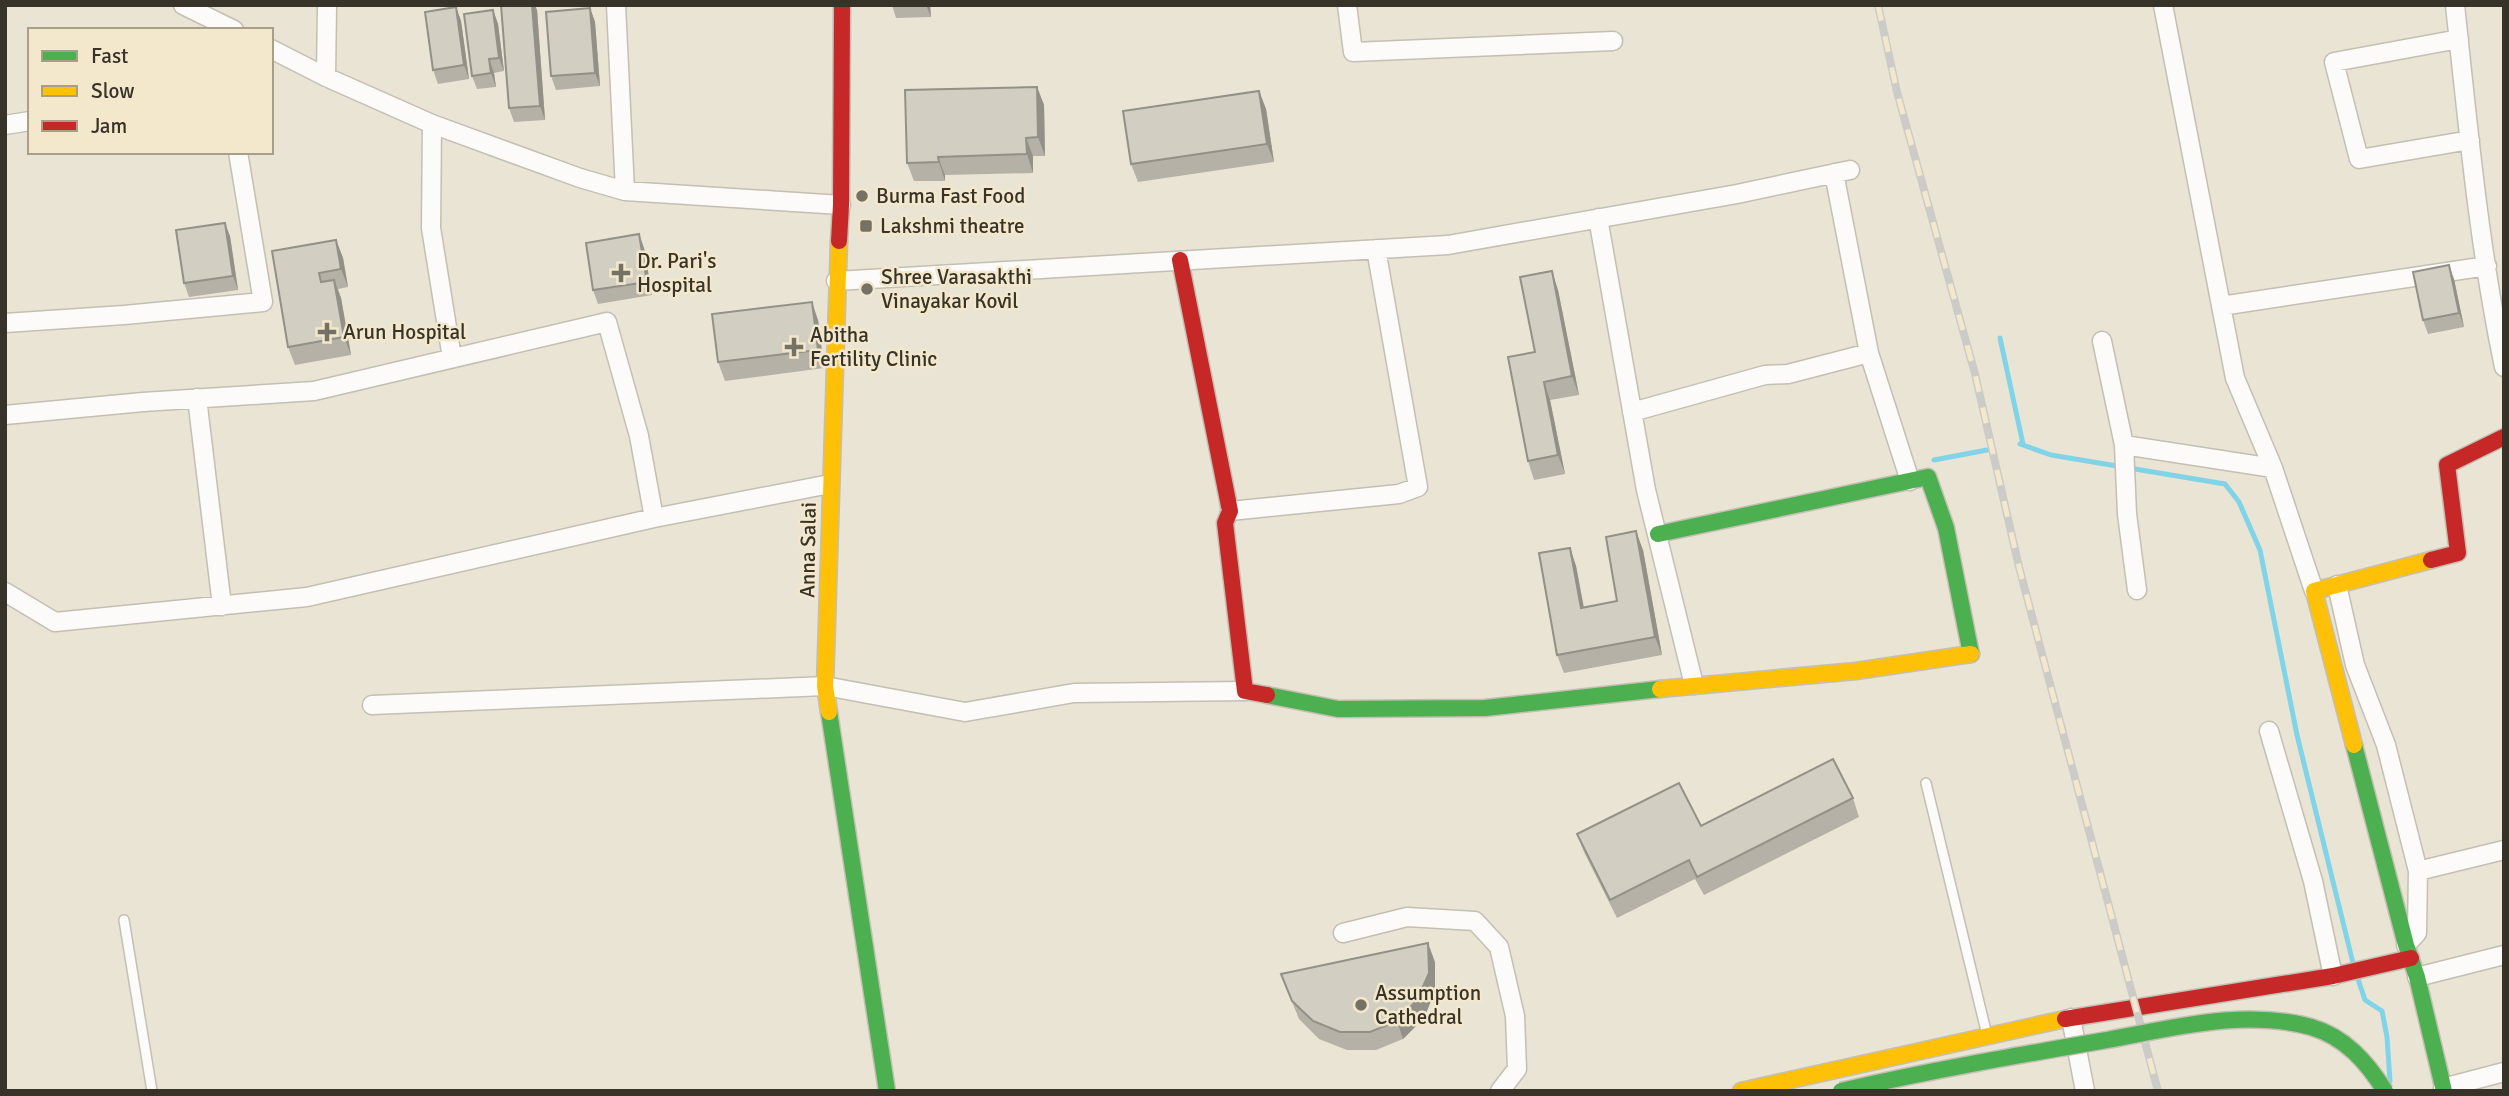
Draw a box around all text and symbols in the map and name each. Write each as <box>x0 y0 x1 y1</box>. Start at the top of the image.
legend <box>28 28 273 154</box>
text: Fast <box>91 43 128 69</box>
text: Slow <box>91 78 135 104</box>
text: Jam <box>91 113 127 139</box>
place label: Burma Fast Food <box>876 183 1025 209</box>
marker: Burma Fast Food <box>854 188 870 204</box>
place label: Lakshmi theatre <box>880 213 1025 239</box>
marker: Lakshmi theatre <box>858 218 874 234</box>
place label: Dr. Pari's Hospital <box>637 248 716 298</box>
marker: Dr. Pari's Hospital <box>611 263 631 283</box>
place label: Shree Varasakthi Vinayakar Kovil <box>881 264 1032 314</box>
marker: Shree Varasakthi Vinayakar Kovil <box>859 281 875 297</box>
place label: Arun Hospital <box>343 319 466 345</box>
marker: Arun Hospital <box>317 322 337 342</box>
place label: Abitha Fertility Clinic <box>810 322 937 372</box>
marker: Abitha Fertility Clinic <box>784 337 804 357</box>
street label: Anna Salai <box>794 502 822 598</box>
place label: Assumption Cathedral <box>1375 980 1481 1030</box>
marker: Assumption Cathedral <box>1353 997 1369 1013</box>

